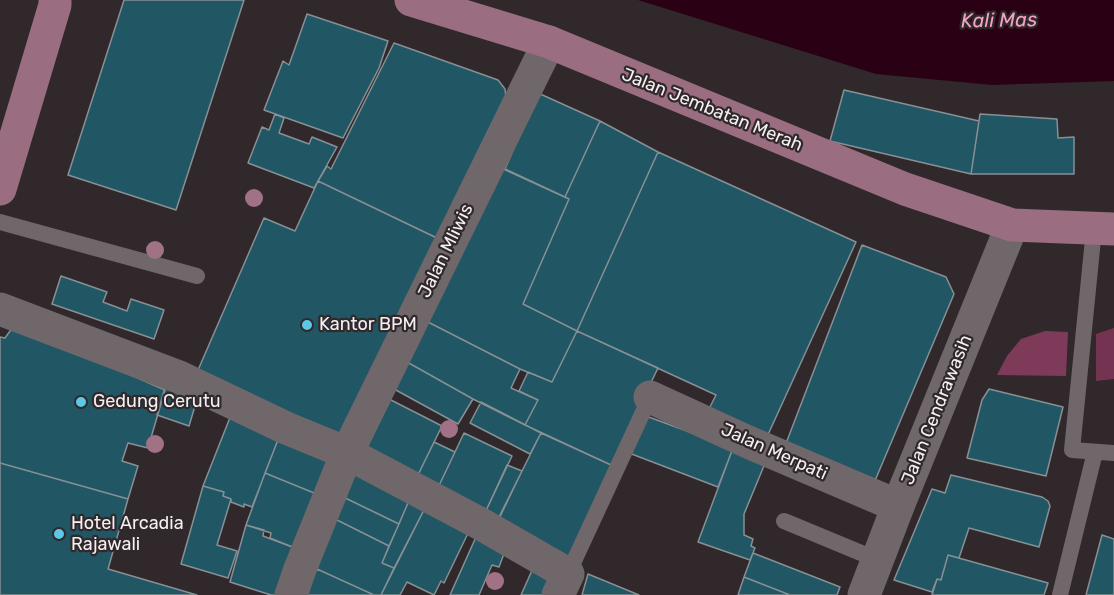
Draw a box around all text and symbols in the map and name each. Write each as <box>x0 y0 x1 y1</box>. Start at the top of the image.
water label: Kali Mas <box>961 8 1037 34</box>
street label: Jalan Jembatan Merah <box>618 64 806 156</box>
street label: Jalan Mliwis <box>414 200 478 302</box>
place label: Kantor BPM <box>319 314 417 336</box>
marker: Kantor BPM <box>300 318 314 332</box>
street label: Jalan Cendrawasih <box>897 332 977 488</box>
place label: Gedung Cerutu <box>93 391 221 413</box>
marker: Gedung Cerutu <box>74 395 88 409</box>
street label: Jalan Merpati <box>717 419 831 485</box>
place label: Hotel Arcadia Rajawali <box>71 513 184 556</box>
marker: Hotel Arcadia Rajawali <box>52 527 66 541</box>

